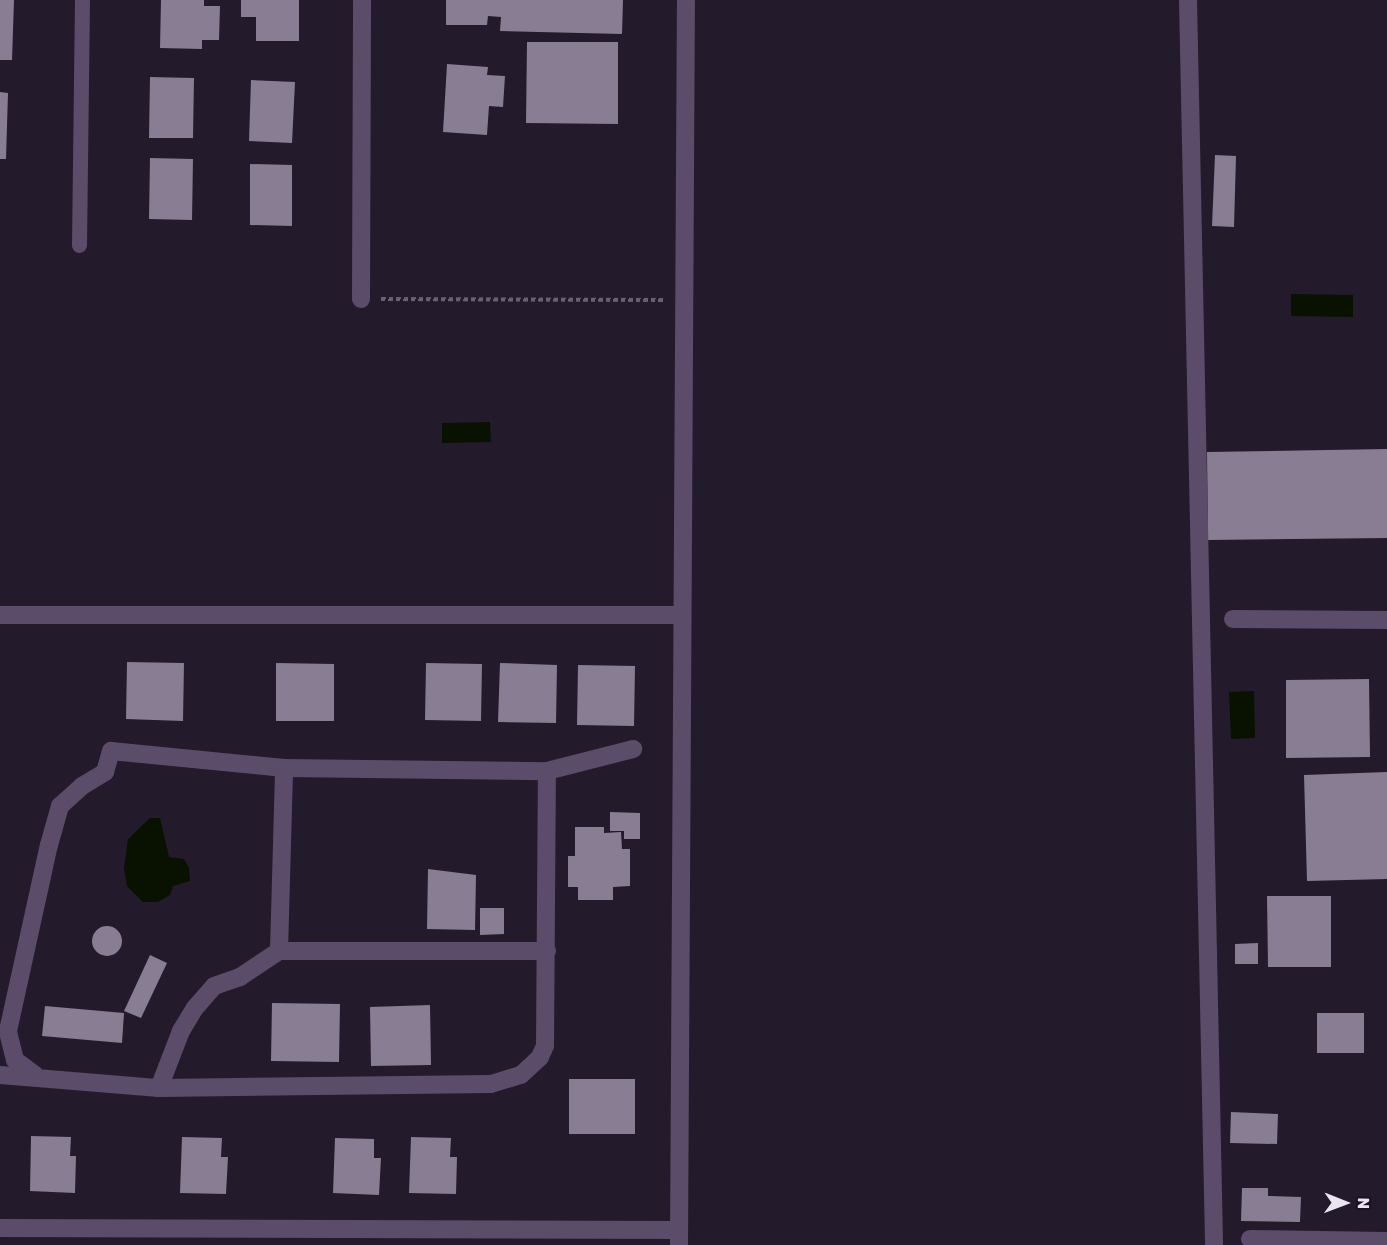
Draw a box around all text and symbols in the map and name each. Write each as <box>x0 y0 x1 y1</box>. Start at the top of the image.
north arrow <box>1315 1173 1375 1233</box>
text: N <box>1354 1197 1373 1209</box>

